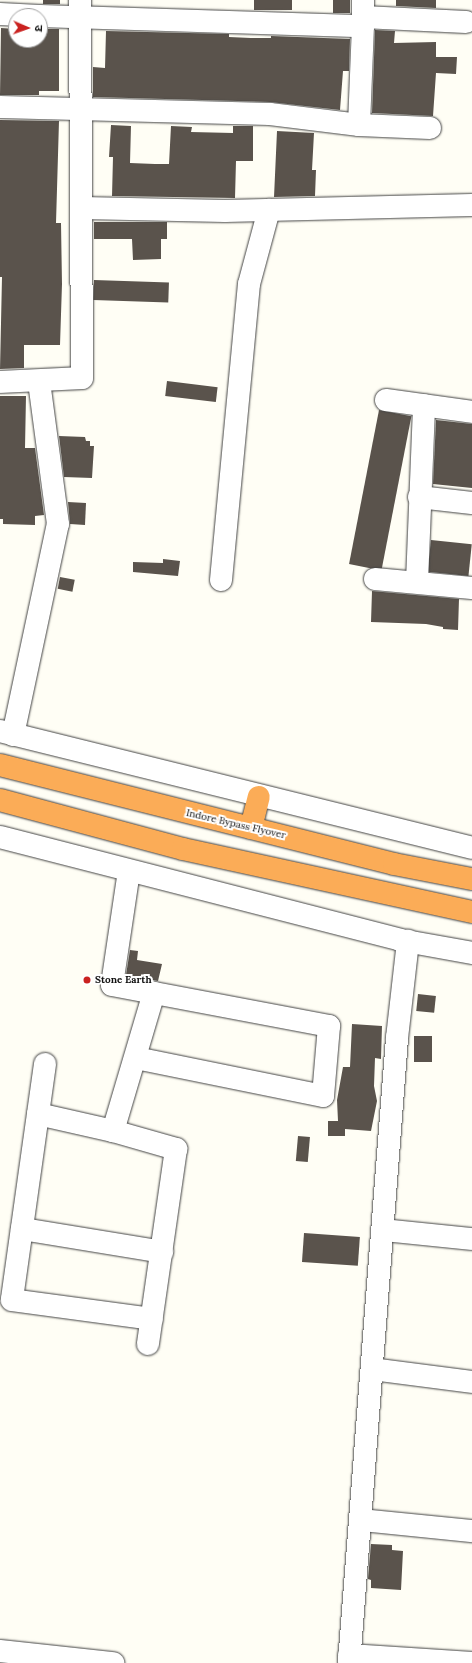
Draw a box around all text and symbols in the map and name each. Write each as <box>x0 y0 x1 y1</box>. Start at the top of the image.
north arrow <box>8 8 48 48</box>
text: उ <box>32 25 46 32</box>
street label: Indore Bypass Flyover <box>185 807 287 841</box>
place label: Stone Earth <box>95 974 152 986</box>
marker: Stone Earth <box>82 975 92 985</box>

